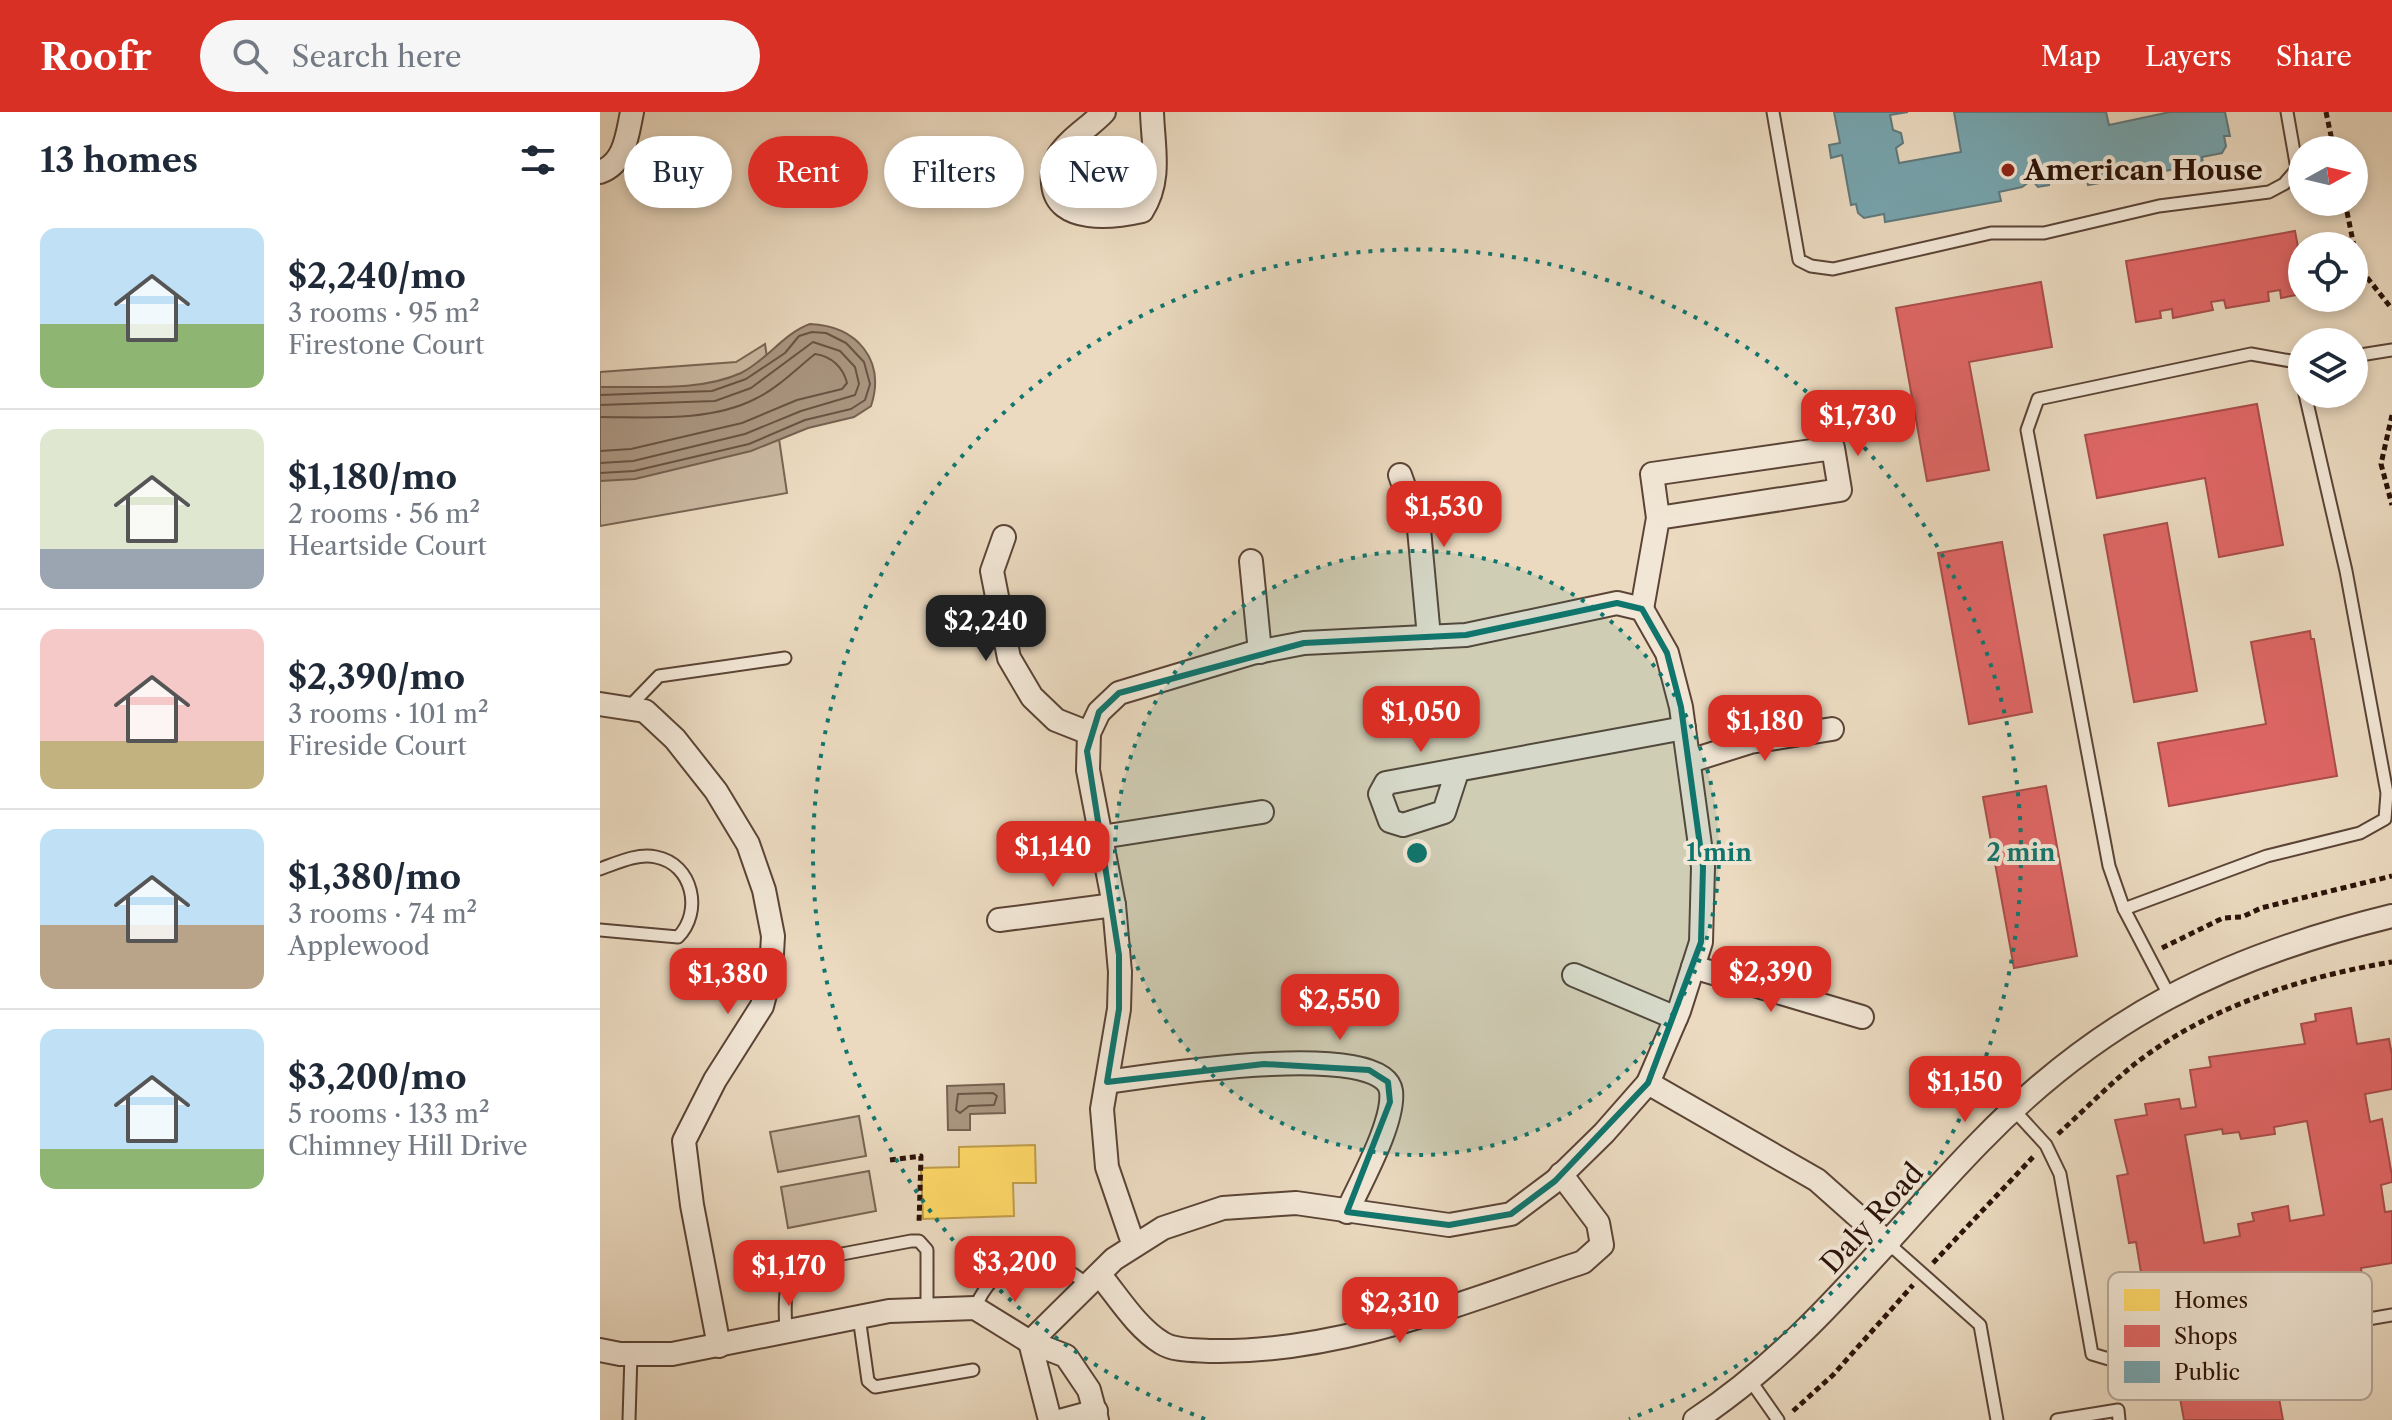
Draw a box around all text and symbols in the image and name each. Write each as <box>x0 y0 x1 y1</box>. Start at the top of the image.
search box <box>200 20 760 92</box>
text: Roofr <box>40 33 152 80</box>
icon: search <box>228 34 272 78</box>
text: Search here <box>292 38 462 75</box>
text: Map <box>2041 39 2101 73</box>
text: Layers <box>2145 39 2232 73</box>
text: Share <box>2276 39 2352 73</box>
chip: Buy <box>624 136 732 208</box>
chip: Rent <box>748 136 868 208</box>
chip: Filters <box>884 136 1024 208</box>
chip: New <box>1040 136 1157 208</box>
north arrow <box>2288 136 2368 216</box>
map controls <box>2288 136 2368 408</box>
icon: filters <box>516 138 560 182</box>
text: 13 homes <box>40 139 198 181</box>
place label: American House <box>2023 153 2263 187</box>
marker: American House <box>1999 161 2017 179</box>
button: locate <box>2288 232 2368 312</box>
text: $2,240/mo <box>288 255 466 297</box>
icon: home <box>104 260 200 356</box>
text: 3 rooms · 95 m² <box>288 297 480 329</box>
button: layers <box>2288 328 2368 408</box>
text: Firestone Court <box>288 329 484 361</box>
pin: $1,730 <box>1793 390 1923 458</box>
text: $1,730 <box>1819 400 1897 432</box>
text: $1,180/mo <box>288 456 457 498</box>
icon: home <box>104 461 200 557</box>
pin: $1,530 <box>1379 481 1509 549</box>
text: $1,530 <box>1405 491 1483 523</box>
text: 2 rooms · 56 m² <box>288 498 480 530</box>
text: Heartside Court <box>288 530 487 562</box>
pin: $2,240 <box>921 595 1051 663</box>
text: $2,240 <box>944 605 1028 637</box>
text: $2,390/mo <box>288 656 465 698</box>
icon: home <box>104 661 200 757</box>
pin: $1,050 <box>1356 686 1486 754</box>
pin: $1,180 <box>1700 695 1830 763</box>
text: $1,050 <box>1381 696 1461 728</box>
text: 3 rooms · 101 m² <box>288 698 489 730</box>
text: $1,180 <box>1726 705 1804 737</box>
text: Fireside Court <box>288 730 467 762</box>
pin: $1,140 <box>988 821 1118 889</box>
text: $1,140 <box>1014 831 1092 863</box>
text: 1 min <box>1686 838 1752 867</box>
text: 2 min <box>1986 838 2056 867</box>
centre of rings <box>1403 839 1431 867</box>
text: $1,380/mo <box>288 856 461 898</box>
icon: home <box>104 861 200 957</box>
text: 3 rooms · 74 m² <box>288 898 477 930</box>
text: Applewood <box>288 930 430 962</box>
pin: $2,390 <box>1706 946 1836 1014</box>
pin: $1,380 <box>663 948 793 1016</box>
text: $2,390 <box>1729 956 1813 988</box>
text: $1,380 <box>688 958 768 990</box>
pin: $2,550 <box>1275 974 1405 1042</box>
text: $2,550 <box>1299 984 1381 1016</box>
text: $3,200/mo <box>288 1056 467 1098</box>
pin: $1,150 <box>1900 1056 2030 1124</box>
icon: home <box>104 1061 200 1157</box>
text: $1,150 <box>1927 1066 2003 1098</box>
text: 5 rooms · 133 m² <box>288 1098 490 1130</box>
text: Chimney Hill Drive <box>288 1130 527 1162</box>
street label: Daly Road <box>1814 1156 1930 1280</box>
pin: $3,200 <box>950 1236 1080 1304</box>
pin: $1,170 <box>724 1240 854 1308</box>
text: $3,200 <box>973 1246 1057 1278</box>
text: $1,170 <box>751 1250 827 1282</box>
legend <box>2108 1272 2372 1400</box>
pin: $2,310 <box>1335 1277 1465 1345</box>
text: $2,310 <box>1360 1287 1440 1319</box>
text: Homes <box>2174 1287 2248 1314</box>
text: Shops <box>2174 1323 2238 1350</box>
text: Public <box>2174 1359 2240 1386</box>

